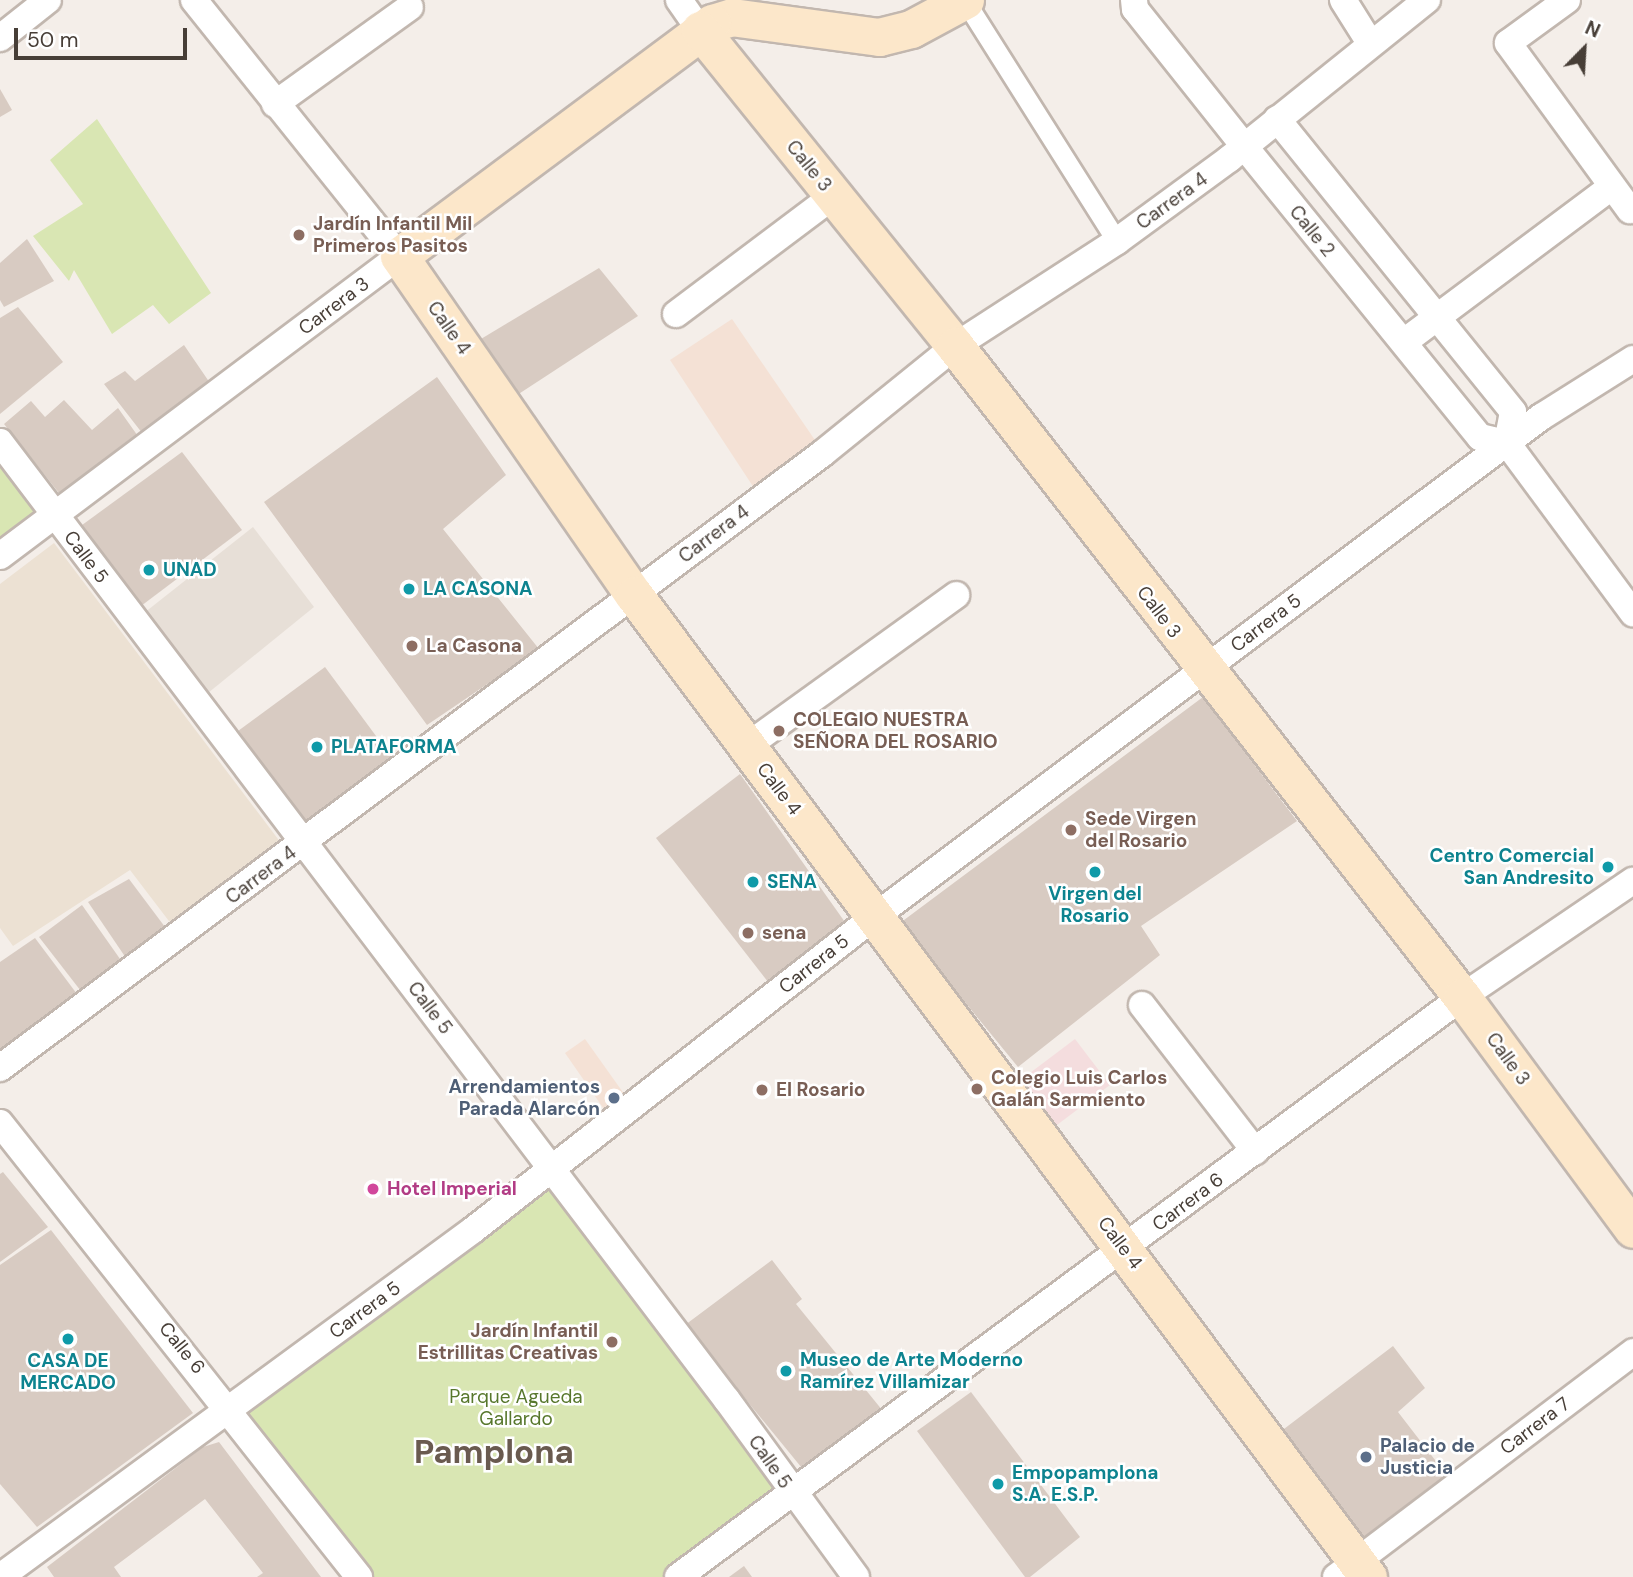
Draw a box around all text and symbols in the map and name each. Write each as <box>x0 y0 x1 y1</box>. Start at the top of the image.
scale bar <box>18 14 191 58</box>
north arrow <box>1549 14 1619 84</box>
text: N <box>1581 15 1604 44</box>
text: 50 m <box>27 26 78 54</box>
street label: Calle 3 <box>781 136 837 196</box>
street label: Carrera 4 <box>1132 168 1212 234</box>
street label: Calle 2 <box>1285 201 1339 261</box>
place label: Jardín Infantil Mil Primeros Pasitos <box>313 213 472 257</box>
marker: Jardín Infantil Mil Primeros Pasitos <box>291 227 307 243</box>
street label: Carrera 3 <box>294 272 374 340</box>
street label: Calle 4 <box>423 297 475 359</box>
street label: Carrera 4 <box>674 500 754 568</box>
street label: Calle 5 <box>59 526 113 588</box>
place label: UNAD <box>163 559 217 581</box>
marker: UNAD <box>141 562 157 578</box>
place label: LA CASONA <box>423 578 533 600</box>
marker: LA CASONA <box>401 581 417 597</box>
street label: Calle 3 <box>1132 581 1186 643</box>
street label: Carrera 5 <box>1226 589 1306 657</box>
place label: La Casona <box>426 635 522 657</box>
marker: La Casona <box>404 638 420 654</box>
place label: COLEGIO NUESTRA SEÑORA DEL ROSARIO <box>793 709 998 753</box>
marker: COLEGIO NUESTRA SEÑORA DEL ROSARIO <box>771 723 787 739</box>
place label: PLATAFORMA <box>331 736 457 758</box>
marker: PLATAFORMA <box>309 739 325 755</box>
street label: Calle 4 <box>752 758 806 820</box>
place label: Sede Virgen del Rosario <box>1085 808 1197 852</box>
marker: Sede Virgen del Rosario <box>1063 822 1079 838</box>
street label: Carrera 4 <box>221 841 301 909</box>
place label: Centro Comercial San Andresito <box>1429 845 1594 889</box>
marker: Centro Comercial San Andresito <box>1600 859 1616 875</box>
marker: Virgen del Rosario <box>1087 864 1103 880</box>
place label: SENA <box>767 871 817 893</box>
marker: SENA <box>745 874 761 890</box>
place label: Virgen del Rosario <box>1048 883 1142 927</box>
place label: sena <box>762 922 806 944</box>
marker: sena <box>740 925 756 941</box>
street label: Carrera 5 <box>774 930 854 998</box>
street label: Calle 5 <box>403 977 457 1039</box>
street label: Calle 3 <box>1481 1028 1535 1090</box>
place label: Colegio Luis Carlos Galán Sarmiento <box>991 1067 1167 1111</box>
place label: Arrendamientos Parada Alarcón <box>448 1076 600 1120</box>
place label: El Rosario <box>776 1079 865 1101</box>
marker: Colegio Luis Carlos Galán Sarmiento <box>969 1081 985 1097</box>
marker: El Rosario <box>754 1082 770 1098</box>
marker: Arrendamientos Parada Alarcón <box>606 1090 622 1106</box>
street label: Carrera 6 <box>1148 1168 1228 1236</box>
place label: Hotel Imperial <box>387 1178 517 1200</box>
marker: Hotel Imperial <box>365 1181 381 1197</box>
street label: Calle 4 <box>1093 1212 1147 1274</box>
street label: Carrera 5 <box>325 1277 405 1343</box>
street label: Calle 6 <box>154 1317 210 1379</box>
place label: Jardín Infantil Estrillitas Creativas <box>418 1320 598 1364</box>
marker: CASA DE MERCADO <box>60 1331 76 1347</box>
marker: Jardín Infantil Estrillitas Creativas <box>604 1334 620 1350</box>
place label: Museo de Arte Moderno Ramírez Villamizar <box>800 1349 1023 1393</box>
place label: CASA DE MERCADO <box>20 1350 116 1394</box>
marker: Museo de Arte Moderno Ramírez Villamizar <box>778 1363 794 1379</box>
park label: Parque Agueda Gallardo <box>449 1386 583 1430</box>
street label: Carrera 7 <box>1496 1393 1574 1459</box>
street label: Calle 5 <box>743 1431 797 1493</box>
district label: Pamplona <box>414 1432 574 1472</box>
place label: Palacio de Justicia <box>1380 1435 1475 1479</box>
marker: Palacio de Justicia <box>1358 1449 1374 1465</box>
place label: Empopamplona S.A. E.S.P. <box>1012 1462 1158 1506</box>
marker: Empopamplona S.A. E.S.P. <box>990 1476 1006 1492</box>

